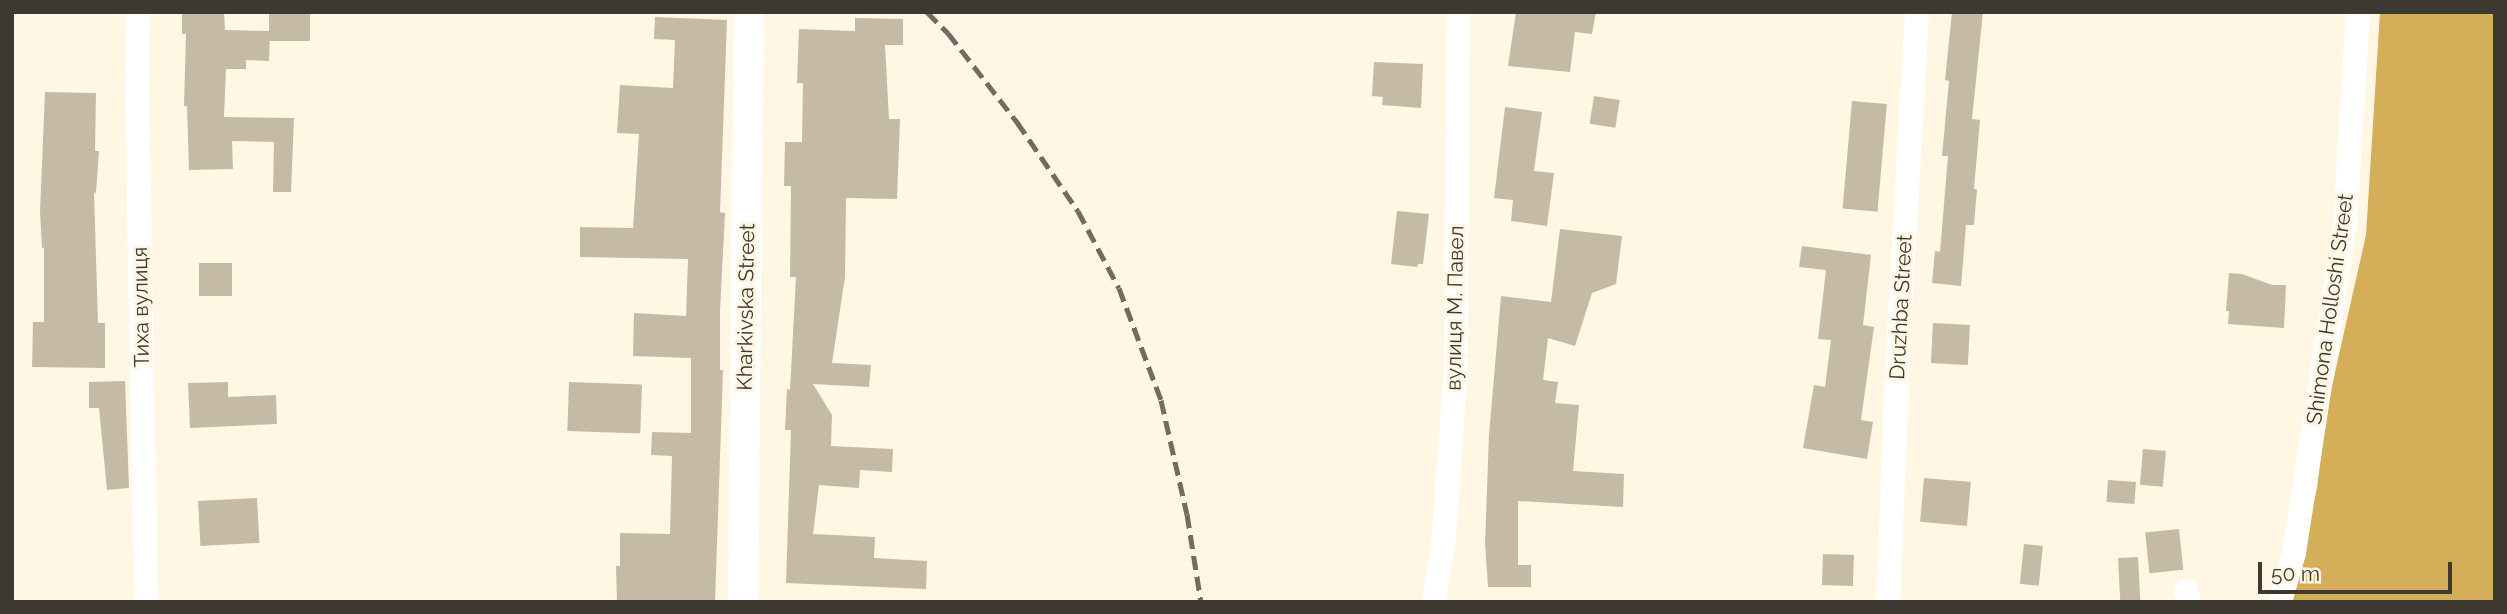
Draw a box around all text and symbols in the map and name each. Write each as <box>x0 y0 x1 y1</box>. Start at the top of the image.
street label: Shimona Holloshi Street <box>2301 192 2359 426</box>
street label: Kharkivska Street <box>732 223 760 391</box>
street label: вулиця М. Павел <box>1441 225 1469 391</box>
street label: Druzhba Street <box>1885 234 1917 380</box>
street label: Тиха вулиця <box>127 246 155 368</box>
scale bar <box>2262 548 2456 592</box>
text: 50 m <box>2271 561 2320 586</box>

